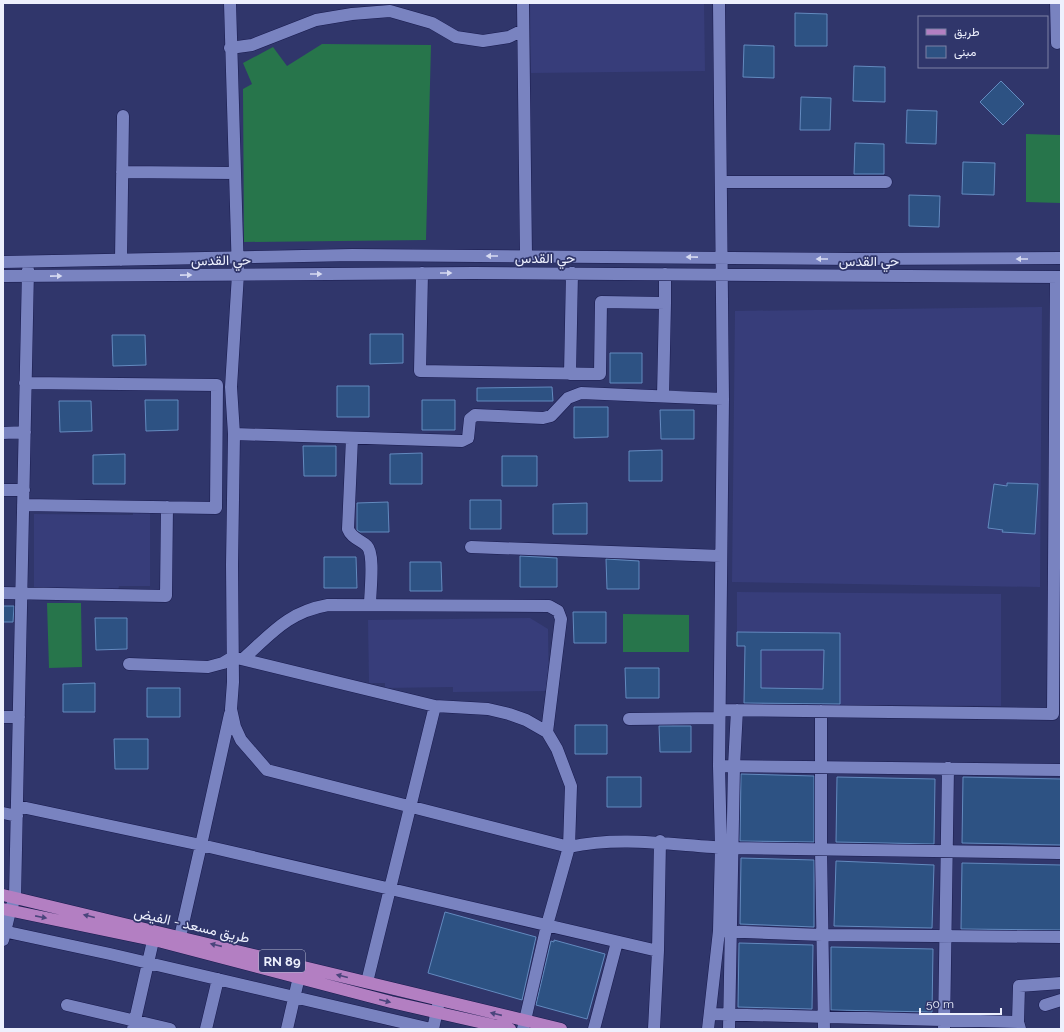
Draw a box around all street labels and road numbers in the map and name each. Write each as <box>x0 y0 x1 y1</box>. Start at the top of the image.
street label: حي القدس <box>515 250 575 270</box>
street label: حي القدس <box>191 251 251 273</box>
street label: حي القدس <box>839 253 899 273</box>
street label: طريق مسعد - الفيض <box>132 904 251 947</box>
road number: RN 89 <box>259 950 305 972</box>

